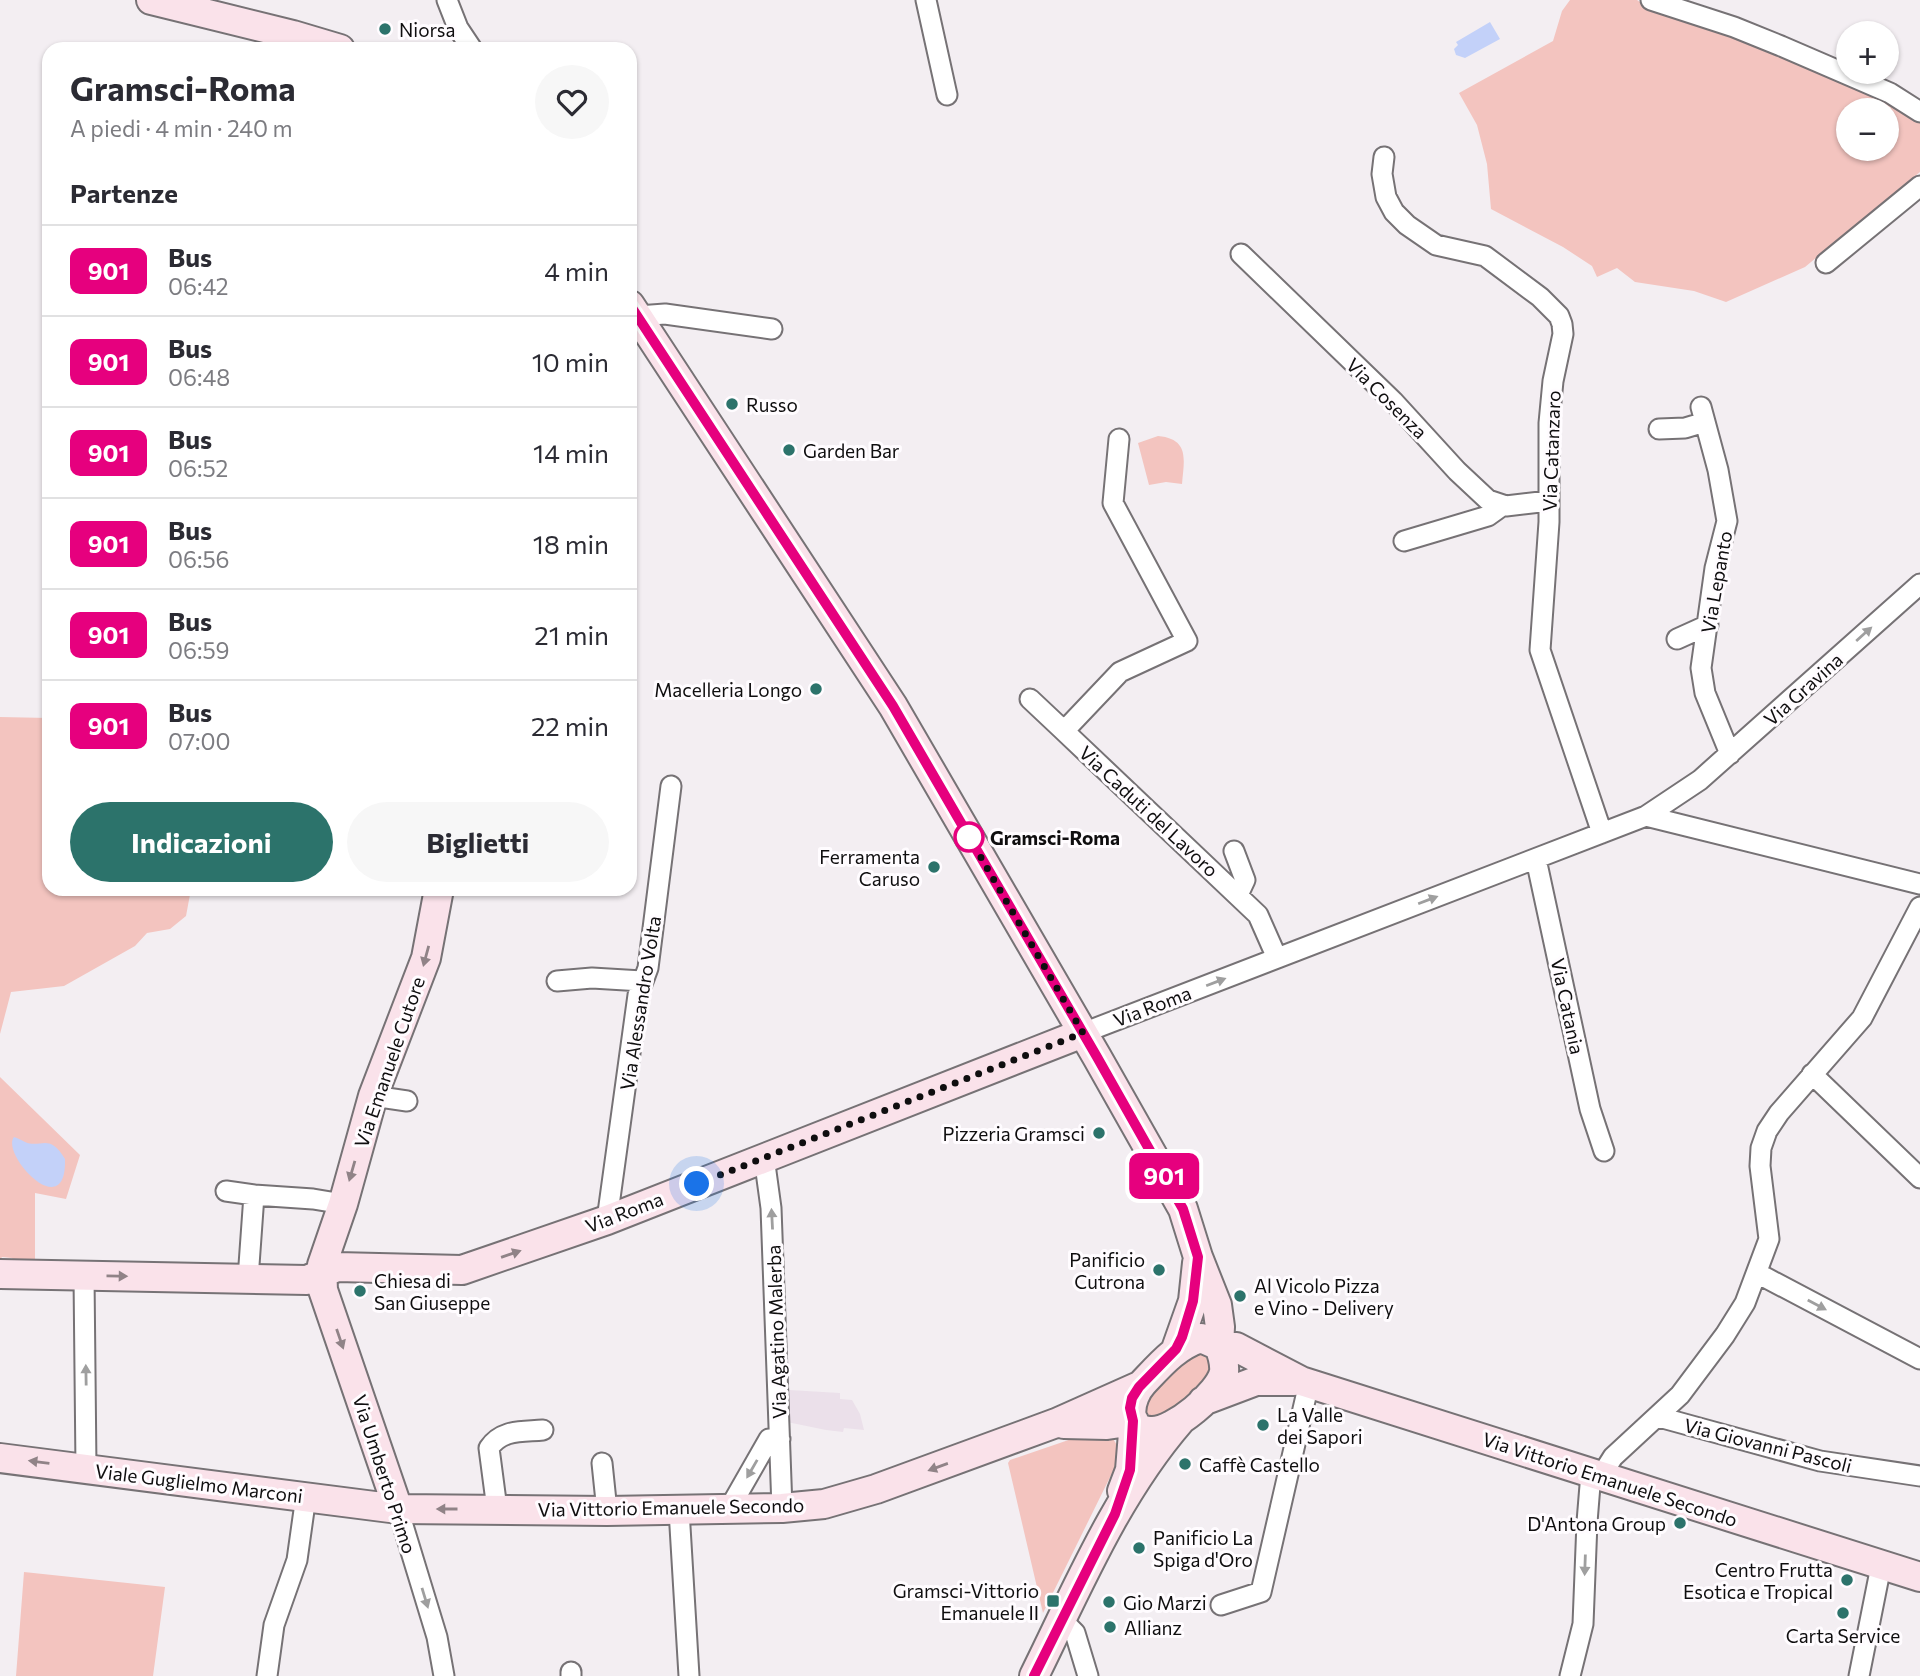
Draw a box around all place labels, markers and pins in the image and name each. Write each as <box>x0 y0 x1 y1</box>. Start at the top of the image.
place label: Niorsa <box>399 18 455 41</box>
marker: Niorsa <box>377 21 393 37</box>
place label: Russo <box>746 393 798 416</box>
marker: Russo <box>724 396 740 412</box>
place label: Garden Bar <box>803 439 900 462</box>
marker: Garden Bar <box>781 442 797 458</box>
place label: Macelleria Longo <box>654 678 802 701</box>
marker: Macelleria Longo <box>808 681 824 697</box>
marker: Gramsci-Roma <box>954 822 984 852</box>
place label: Gramsci-Roma <box>990 826 1120 849</box>
place label: Ferramenta Caruso <box>819 845 920 890</box>
marker: Ferramenta Caruso <box>926 859 942 875</box>
place label: Pizzeria Gramsci <box>942 1122 1085 1145</box>
marker: Pizzeria Gramsci <box>1091 1125 1107 1141</box>
place label: Panificio Cutrona <box>1069 1248 1145 1293</box>
marker: Panificio Cutrona <box>1151 1262 1167 1278</box>
place label: Chiesa di San Giuseppe <box>374 1269 490 1314</box>
place label: Al Vicolo Pizza e Vino - Delivery <box>1254 1274 1394 1319</box>
marker: Chiesa di San Giuseppe <box>352 1283 368 1299</box>
marker: Al Vicolo Pizza e Vino - Delivery <box>1232 1288 1248 1304</box>
place label: La Valle dei Sapori <box>1277 1403 1363 1448</box>
marker: La Valle dei Sapori <box>1255 1417 1271 1433</box>
place label: Caffè Castello <box>1199 1453 1320 1476</box>
marker: Caffè Castello <box>1177 1456 1193 1472</box>
place label: D'Antona Group <box>1527 1512 1666 1535</box>
marker: D'Antona Group <box>1672 1515 1688 1531</box>
place label: Panificio La Spiga d'Oro <box>1153 1526 1253 1571</box>
marker: Panificio La Spiga d'Oro <box>1131 1540 1147 1556</box>
place label: Centro Frutta Esotica e Tropical <box>1683 1558 1833 1603</box>
marker: Centro Frutta Esotica e Tropical <box>1839 1572 1855 1588</box>
place label: Gramsci-Vittorio Emanuele II <box>893 1579 1039 1624</box>
place label: Gio Marzi <box>1123 1591 1207 1614</box>
marker: Gramsci-Vittorio Emanuele II <box>1045 1593 1061 1609</box>
marker: Gio Marzi <box>1101 1594 1117 1610</box>
marker: Carta Service <box>1835 1605 1851 1621</box>
place label: Allianz <box>1124 1616 1182 1639</box>
marker: Allianz <box>1102 1619 1118 1635</box>
place label: Carta Service <box>1786 1624 1900 1647</box>

